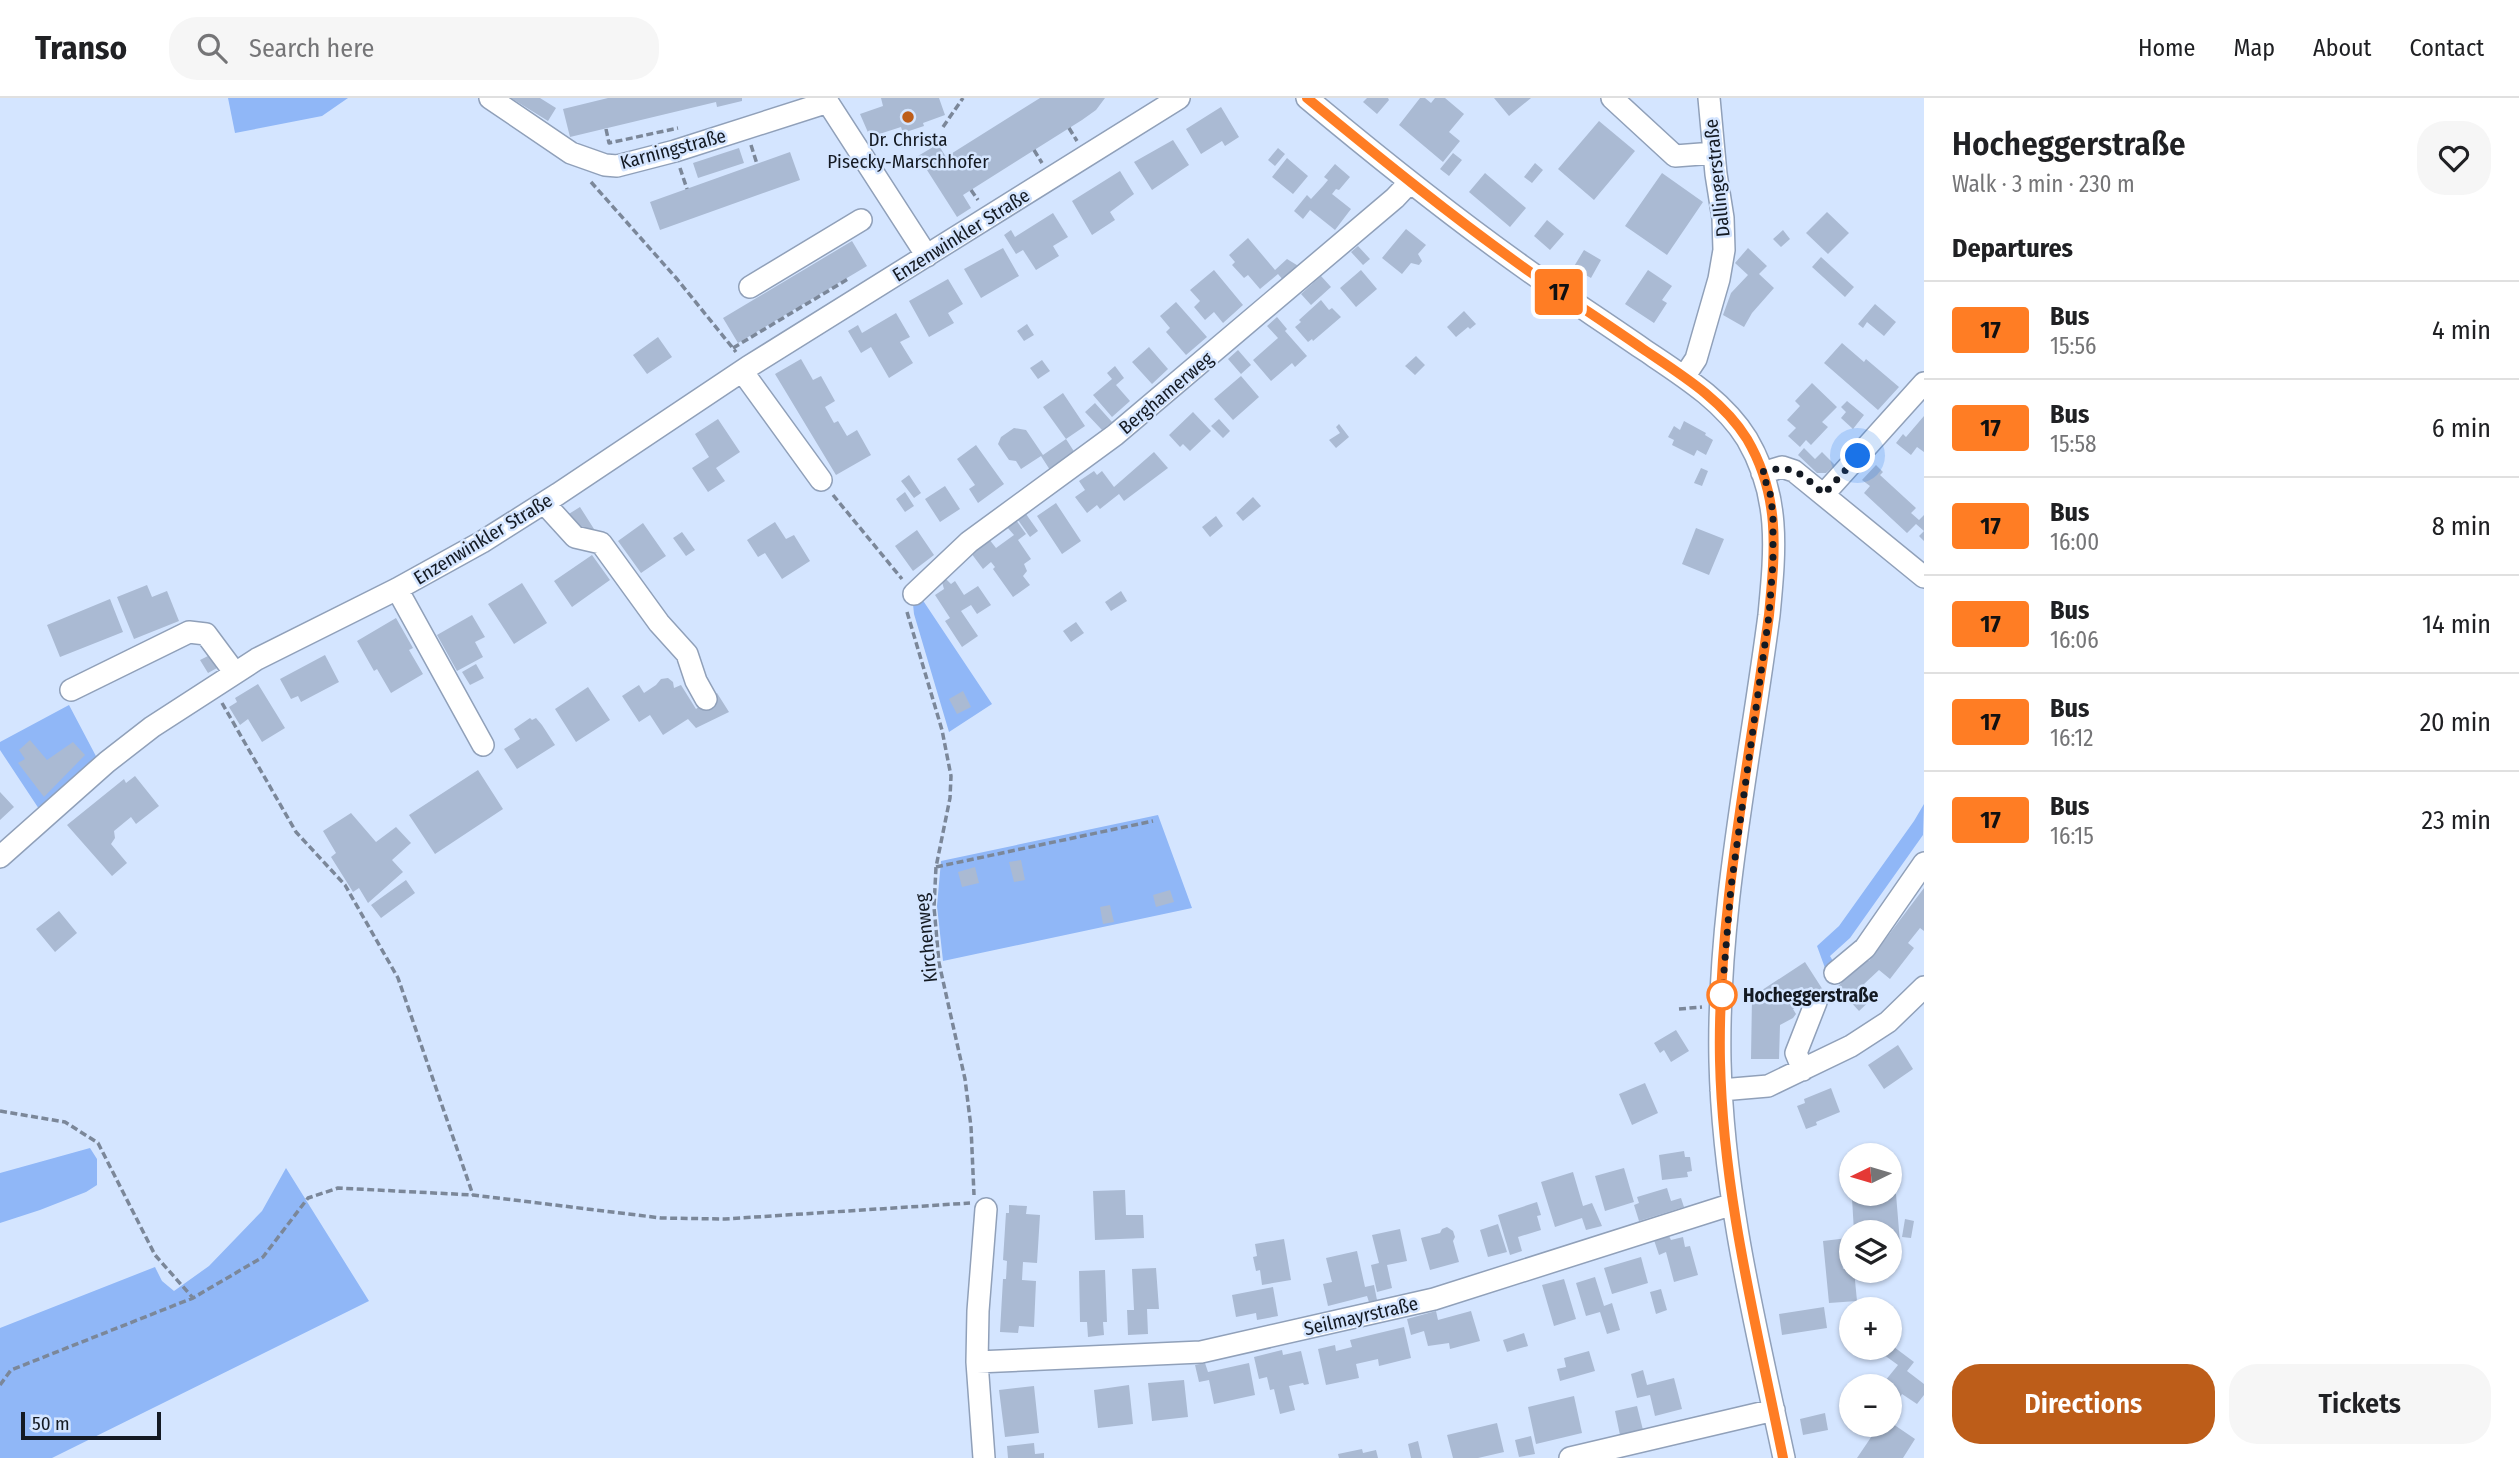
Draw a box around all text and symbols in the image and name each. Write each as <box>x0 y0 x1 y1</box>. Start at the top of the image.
search box <box>169 17 659 80</box>
text: Transo <box>35 28 127 68</box>
icon: search <box>193 29 231 67</box>
text: Search here <box>249 33 374 64</box>
text: Home <box>2138 34 2195 62</box>
text: Map <box>2233 34 2275 62</box>
text: About <box>2313 34 2371 62</box>
text: Contact <box>2409 34 2484 62</box>
marker: Dr. Christa Pisecky-Marschhofer <box>900 109 916 125</box>
street label: Dallingerstraße <box>1699 118 1735 238</box>
button: heart <box>2417 121 2491 195</box>
street label: Karningstraße <box>618 124 728 174</box>
text: Hocheggerstraße <box>1952 124 2186 164</box>
place label: Dr. Christa Pisecky-Marschhofer <box>827 128 989 173</box>
text: Walk · 3 min · 230 m <box>1952 170 2135 198</box>
street label: Enzenwinkler Straße <box>888 183 1034 287</box>
text: Departures <box>1952 233 2073 264</box>
line badge: 17 <box>1528 269 1590 315</box>
text: 17 <box>1549 278 1569 306</box>
text: Bus <box>2050 301 2089 332</box>
text: 4 min <box>2432 315 2491 346</box>
text: 17 <box>1980 316 2001 344</box>
text: 15:56 <box>2050 332 2096 360</box>
street label: Berghamerweg <box>1114 347 1218 439</box>
text: Bus <box>2050 399 2089 430</box>
text: 6 min <box>2432 413 2491 444</box>
text: 17 <box>1980 414 2001 442</box>
text: 15:58 <box>2050 430 2097 458</box>
your location <box>1840 438 1875 473</box>
street label: Enzenwinkler Straße <box>410 489 556 589</box>
text: Bus <box>2050 497 2089 528</box>
text: 8 min <box>2432 511 2491 542</box>
text: 17 <box>1980 512 2001 540</box>
text: 16:00 <box>2050 528 2099 556</box>
text: Bus <box>2050 595 2089 626</box>
text: 14 min <box>2422 609 2491 640</box>
text: 17 <box>1980 610 2001 638</box>
text: 16:06 <box>2050 626 2099 654</box>
text: Bus <box>2050 693 2089 724</box>
text: 20 min <box>2420 707 2491 738</box>
text: 17 <box>1980 708 2001 736</box>
text: 16:12 <box>2050 724 2093 752</box>
text: Bus <box>2050 791 2089 822</box>
text: 23 min <box>2422 805 2491 836</box>
text: 17 <box>1980 806 2001 834</box>
text: 16:15 <box>2050 822 2094 850</box>
street label: Kirchenweg <box>910 892 942 984</box>
marker: Hocheggerstraße <box>1707 980 1737 1010</box>
place label: Hocheggerstraße <box>1743 984 1879 1007</box>
north arrow <box>1839 1143 1902 1206</box>
map controls <box>1839 1143 1902 1437</box>
button: layers <box>1839 1220 1902 1283</box>
street label: Seilmayrstraße <box>1302 1292 1420 1340</box>
button: + <box>1839 1297 1902 1360</box>
button: Directions <box>1952 1364 2215 1444</box>
button: Tickets <box>2229 1364 2491 1444</box>
button: − <box>1839 1374 1902 1437</box>
scale bar <box>21 1409 161 1441</box>
text: 50 m <box>32 1412 70 1435</box>

